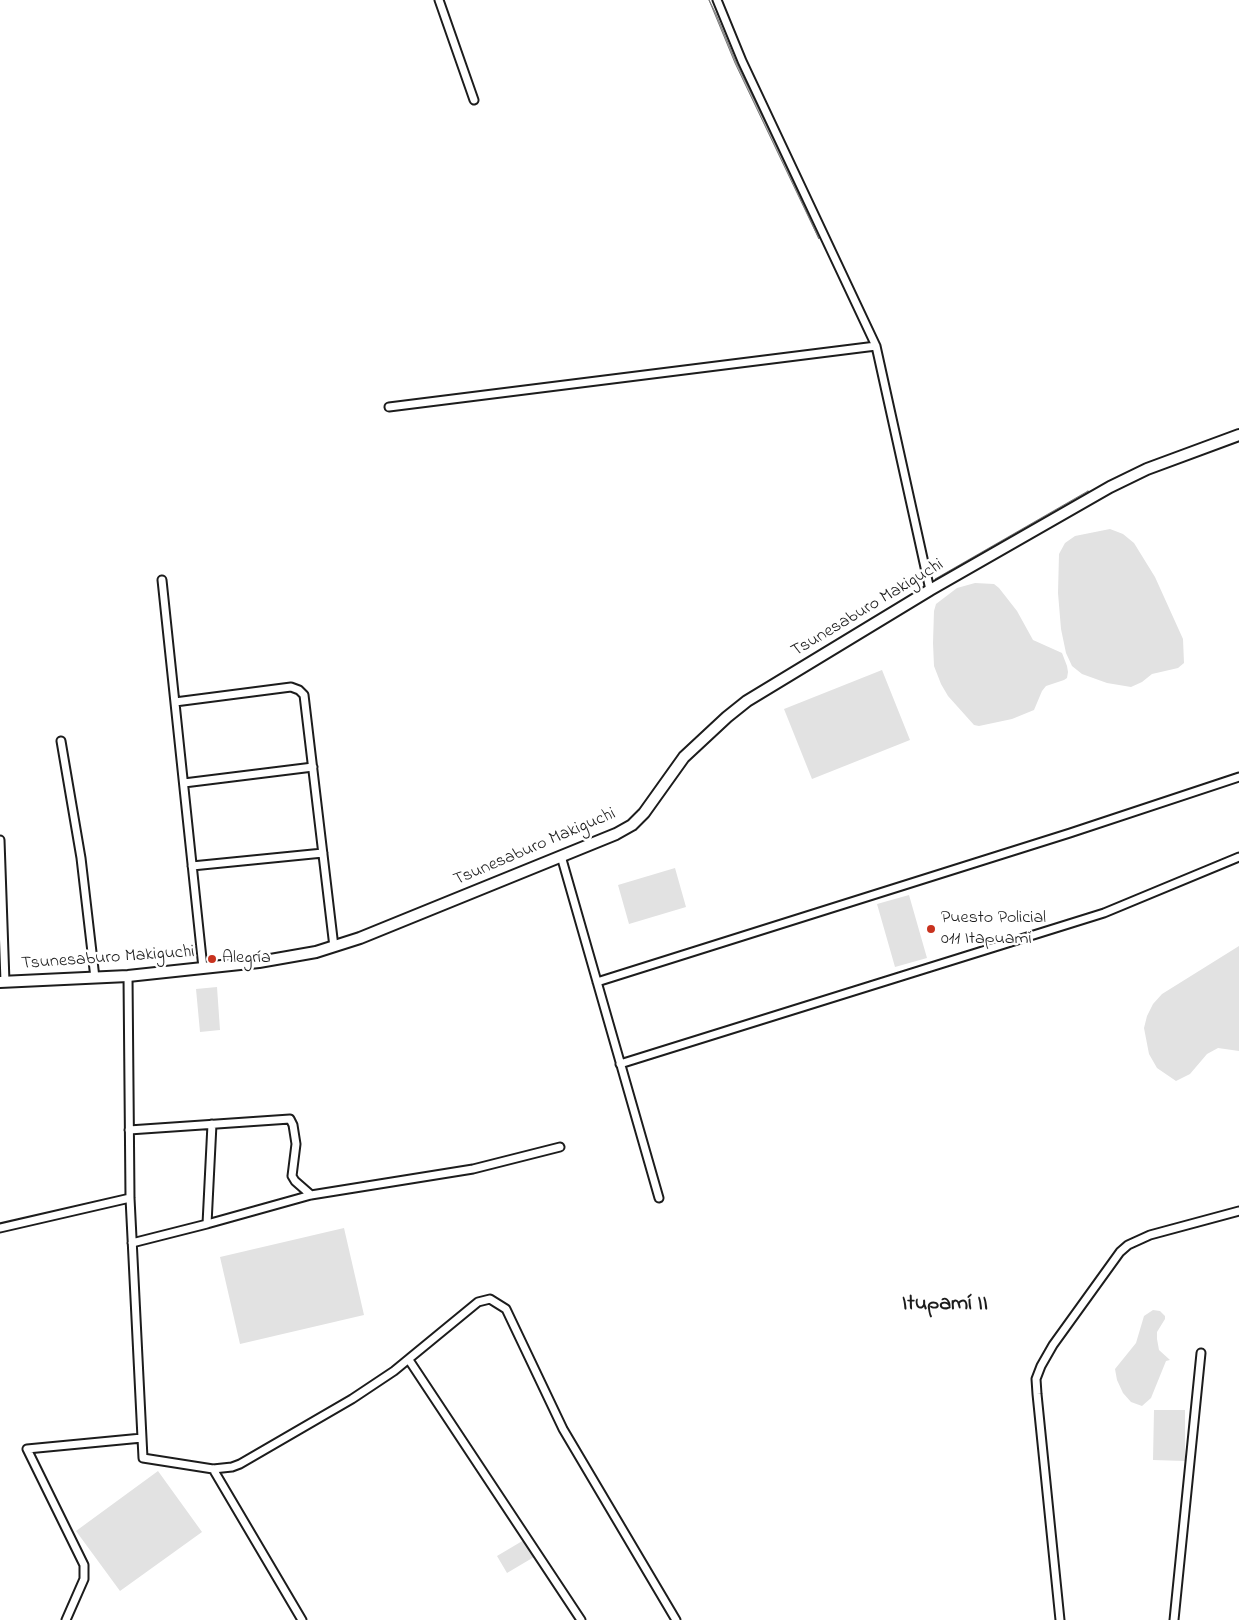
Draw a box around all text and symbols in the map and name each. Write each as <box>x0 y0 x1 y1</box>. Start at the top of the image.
street label: Tsunesaburo Makiguchi <box>788 555 948 663</box>
street label: Tsunesaburo Makiguchi <box>451 804 619 892</box>
place label: Puesto Policial 011 Itapuami <box>941 908 1046 951</box>
marker: Puesto Policial 011 Itapuami <box>925 923 937 935</box>
street label: Tsunesaburo Makiguchi <box>21 942 195 976</box>
place label: Alegría <box>222 948 271 970</box>
marker: Alegría <box>206 953 218 965</box>
district label: Itupamí II <box>902 1292 988 1318</box>

